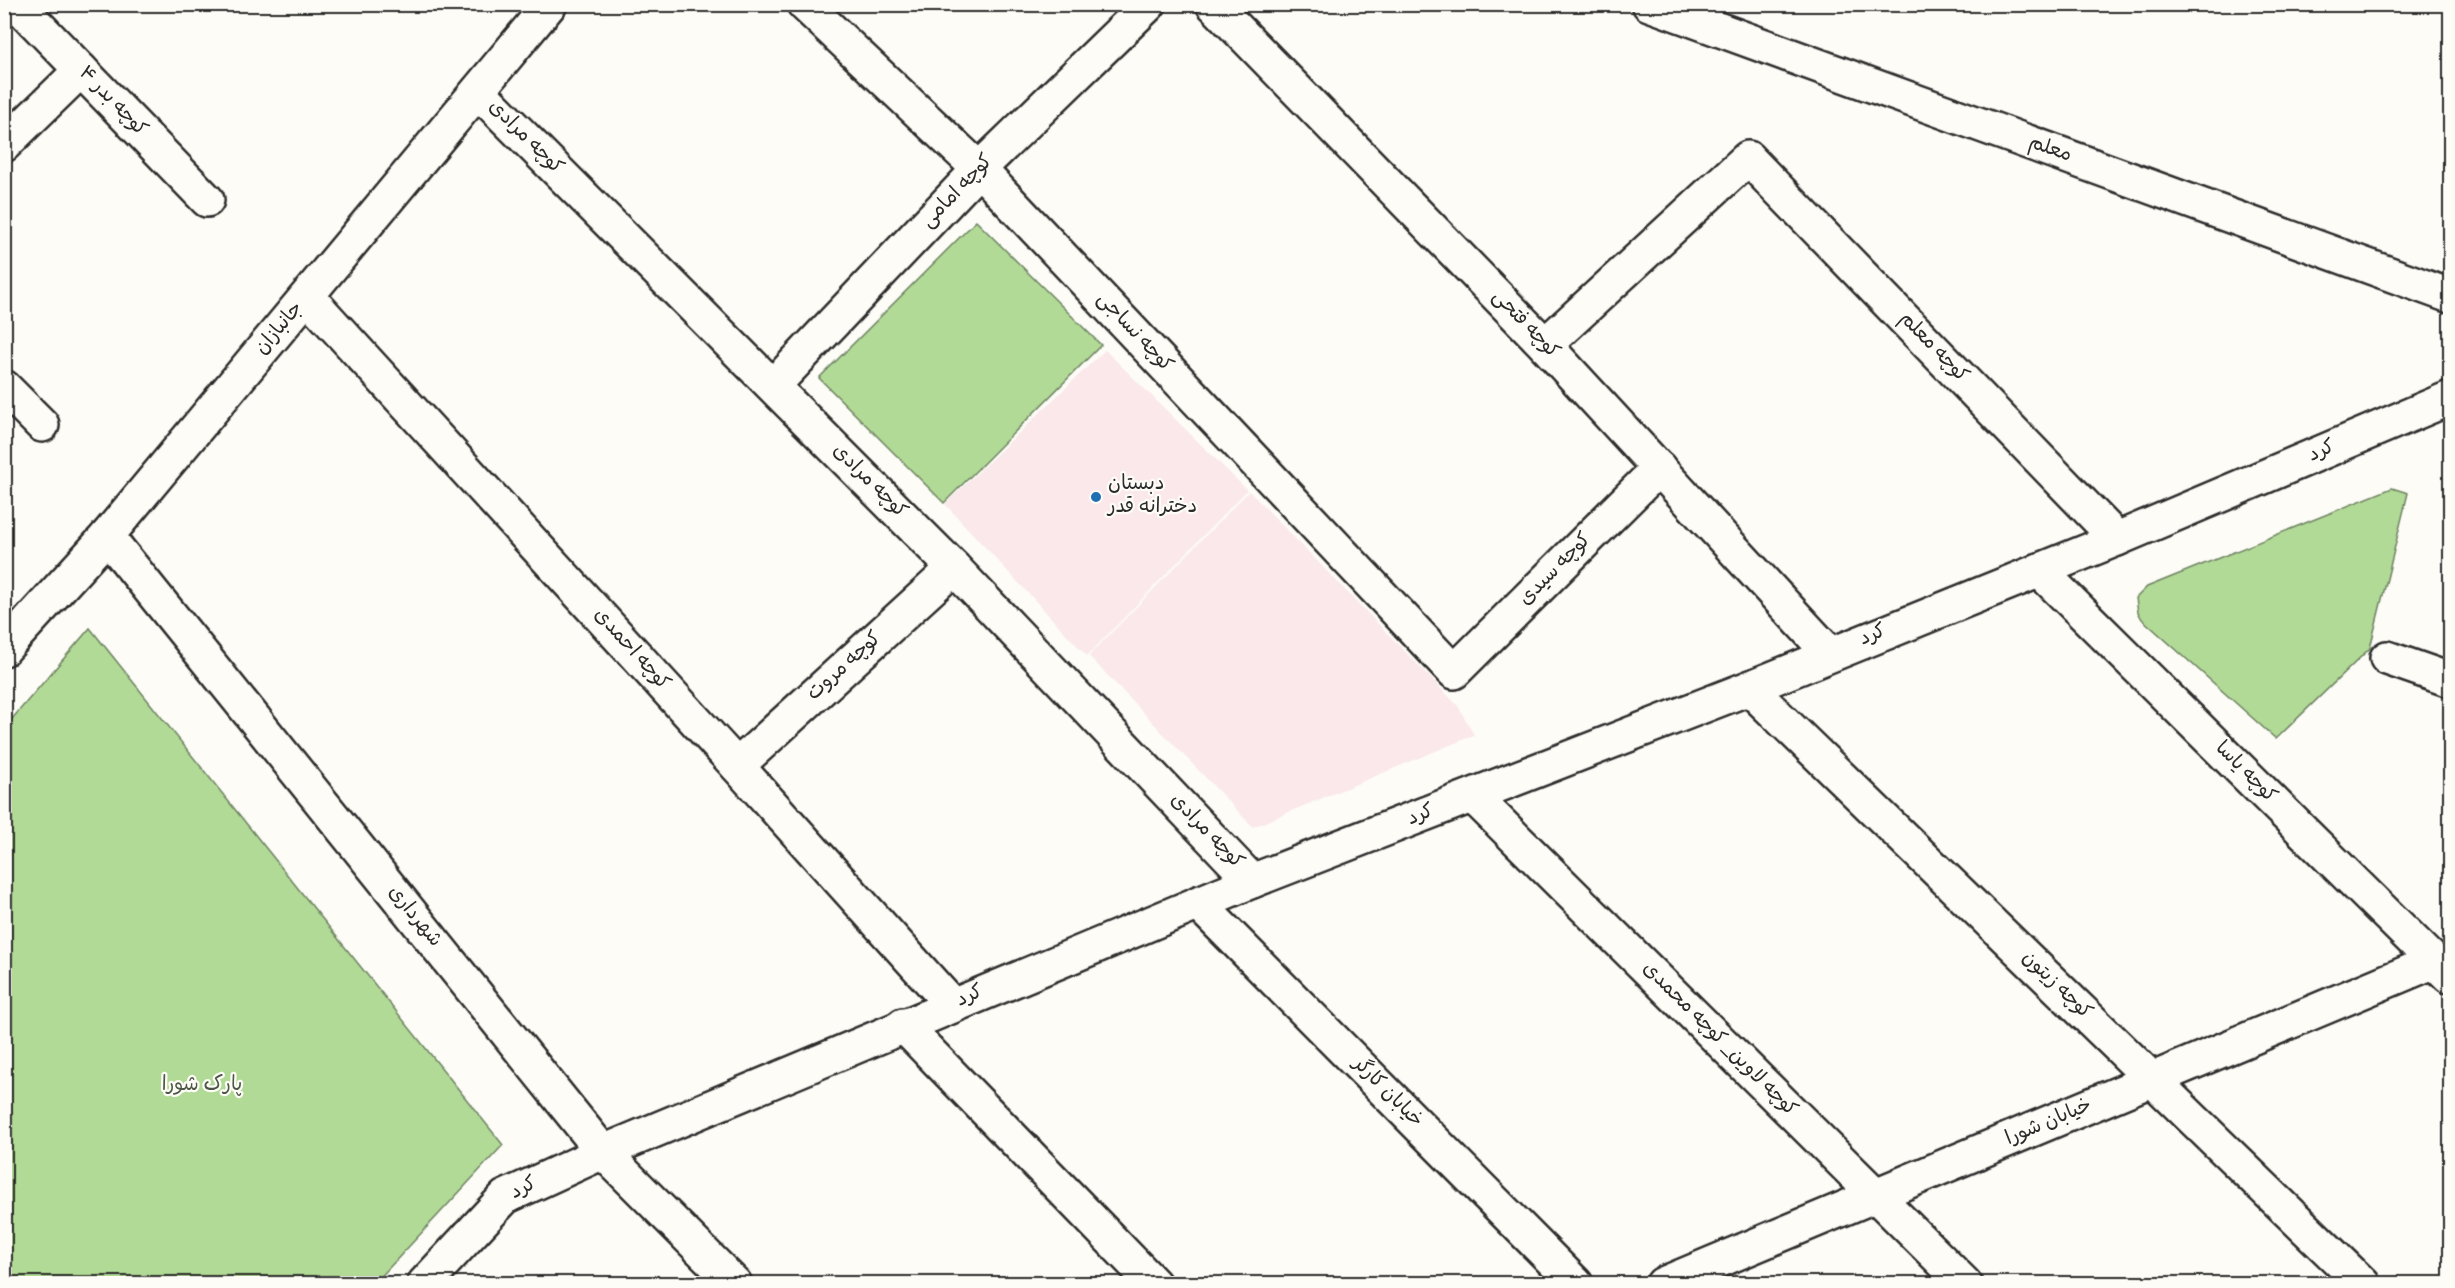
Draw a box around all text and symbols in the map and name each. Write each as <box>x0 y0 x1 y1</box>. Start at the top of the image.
street label: کوچه بدر ۴ <box>71 60 153 144</box>
street label: کوچه مرادی <box>481 94 569 182</box>
street label: معلم <box>2025 129 2075 171</box>
street label: کوچه امامی <box>916 149 1000 235</box>
street label: کوچه فتحی <box>1485 284 1565 366</box>
street label: کوچه نساجی <box>1089 287 1179 379</box>
street label: جانبازان <box>249 296 311 362</box>
street label: کوچه معلم <box>1892 306 1974 390</box>
street label: کرد <box>2304 434 2340 470</box>
street label: کوچه مرادی <box>825 438 913 526</box>
place label: دبستان دخترانه قدر <box>1106 471 1197 522</box>
marker: دبستان دخترانه قدر <box>1089 490 1103 504</box>
street label: کوچه سیدی <box>1513 527 1599 613</box>
street label: کوچه احمدی <box>586 603 676 697</box>
street label: کرد <box>1855 618 1891 654</box>
street label: کوچه مروت <box>801 626 889 708</box>
street label: کوچه یاسا <box>2208 736 2282 810</box>
street label: کوچه مرادی <box>1163 788 1249 876</box>
street label: کرد <box>1404 798 1438 834</box>
street label: شهرداری <box>380 880 448 954</box>
street label: کوچه زیتون <box>2015 945 2097 1027</box>
street label: کوچه لاوین_ کوچه محمدی <box>1635 956 1803 1124</box>
street label: کرد <box>952 979 988 1015</box>
street label: خیابان کارگر <box>1344 1050 1429 1135</box>
park label: پارک شورا <box>162 1072 242 1100</box>
street label: خیابان شورا <box>2002 1092 2096 1154</box>
street label: کرد <box>506 1171 542 1207</box>

